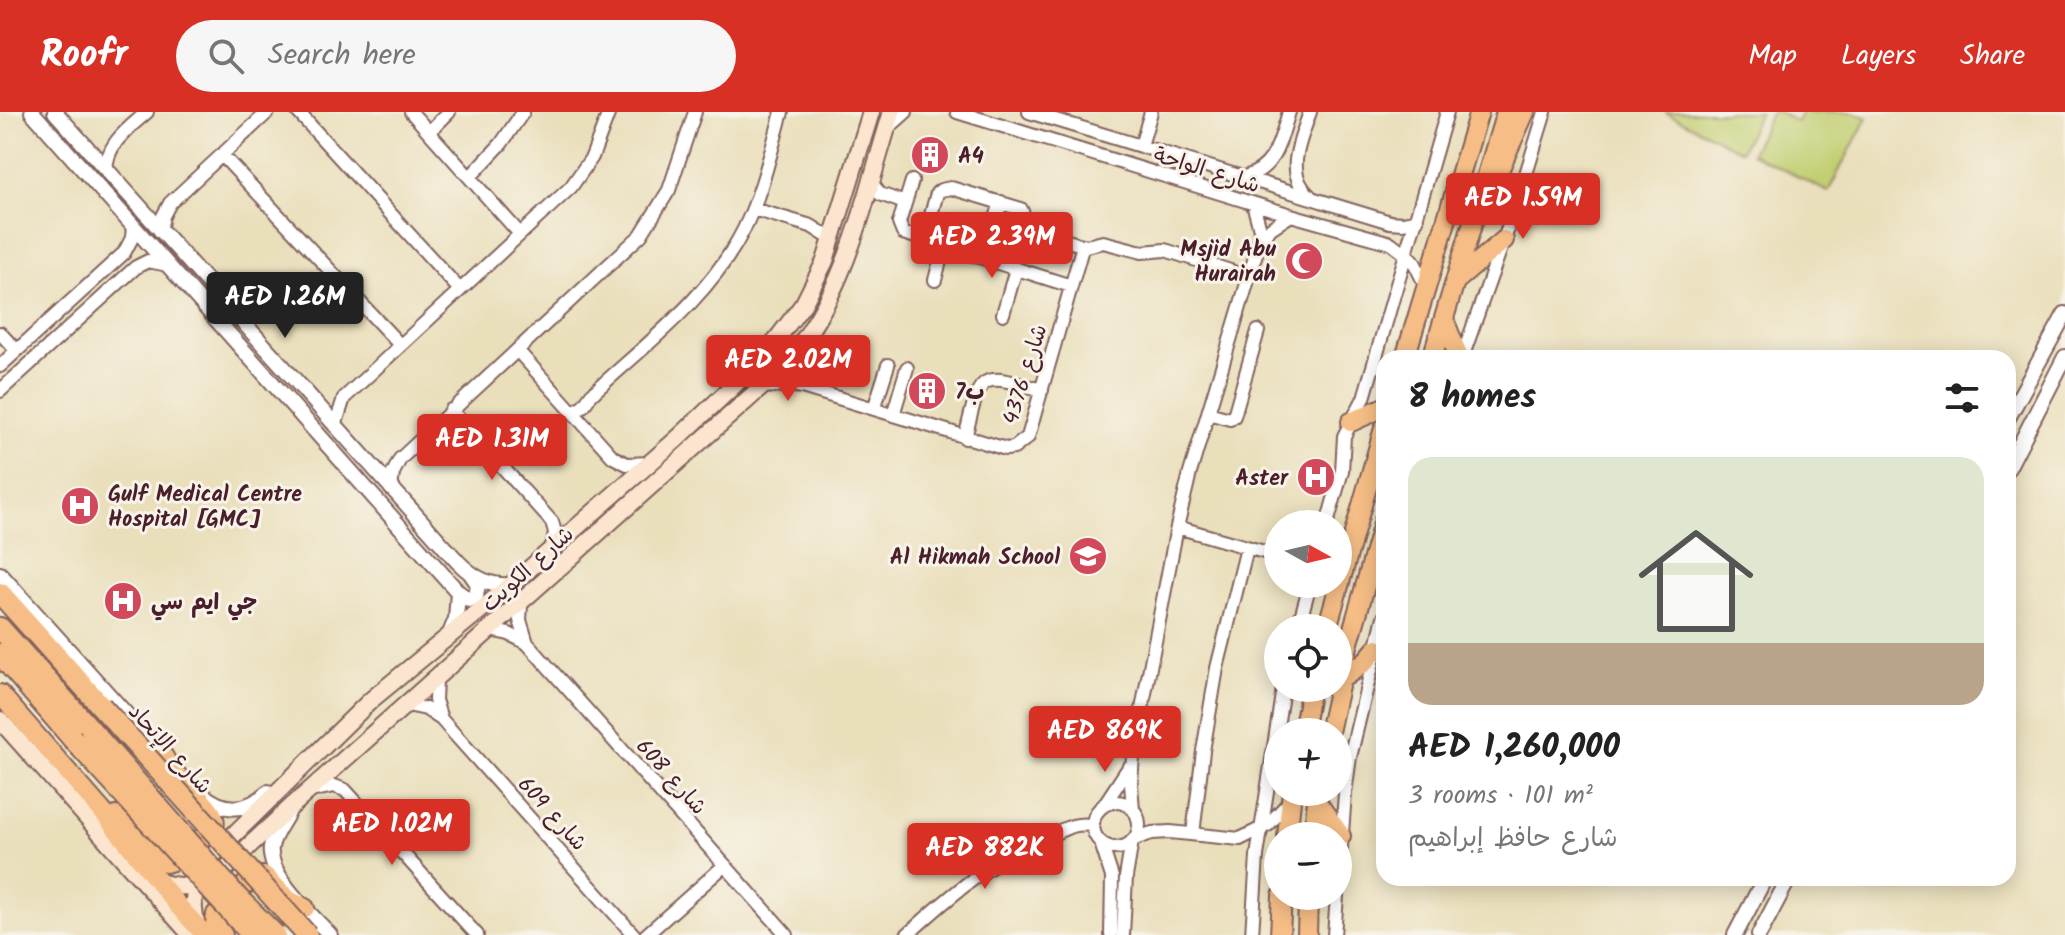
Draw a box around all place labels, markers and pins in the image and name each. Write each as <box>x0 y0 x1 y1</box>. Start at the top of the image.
building icon: A4 <box>909 134 951 176</box>
place label: A4 <box>958 140 984 175</box>
pin: AED 1.59M <box>1431 173 1615 241</box>
pin: AED 2.39M <box>900 212 1084 280</box>
place label: Msjid Abu Hurairah <box>1180 233 1276 293</box>
mosque icon: Msjid Abu Hurairah <box>1283 240 1325 282</box>
pin: AED 1.26M <box>193 272 377 340</box>
pin: AED 2.02M <box>696 335 880 403</box>
building icon: ب7 <box>906 370 948 412</box>
place label: ب7 <box>955 376 984 411</box>
pin: AED 1.31M <box>400 414 584 482</box>
hospital icon: Aster <box>1295 456 1337 498</box>
place label: Aster <box>1235 462 1289 497</box>
place label: Gulf Medical Centre Hospital [GMC] <box>108 478 302 538</box>
hospital icon: Gulf Medical Centre Hospital [GMC] <box>59 485 101 527</box>
school or university icon: Al Hikmah School <box>1067 535 1109 577</box>
place label: Al Hikmah School <box>890 541 1060 576</box>
hospital icon: جي ايم سي <box>102 580 144 622</box>
place label: جي ايم سي <box>151 586 257 621</box>
pin: AED 869K <box>1022 706 1188 774</box>
pin: AED 1.02M <box>300 799 484 867</box>
pin: AED 882K <box>902 823 1068 891</box>

